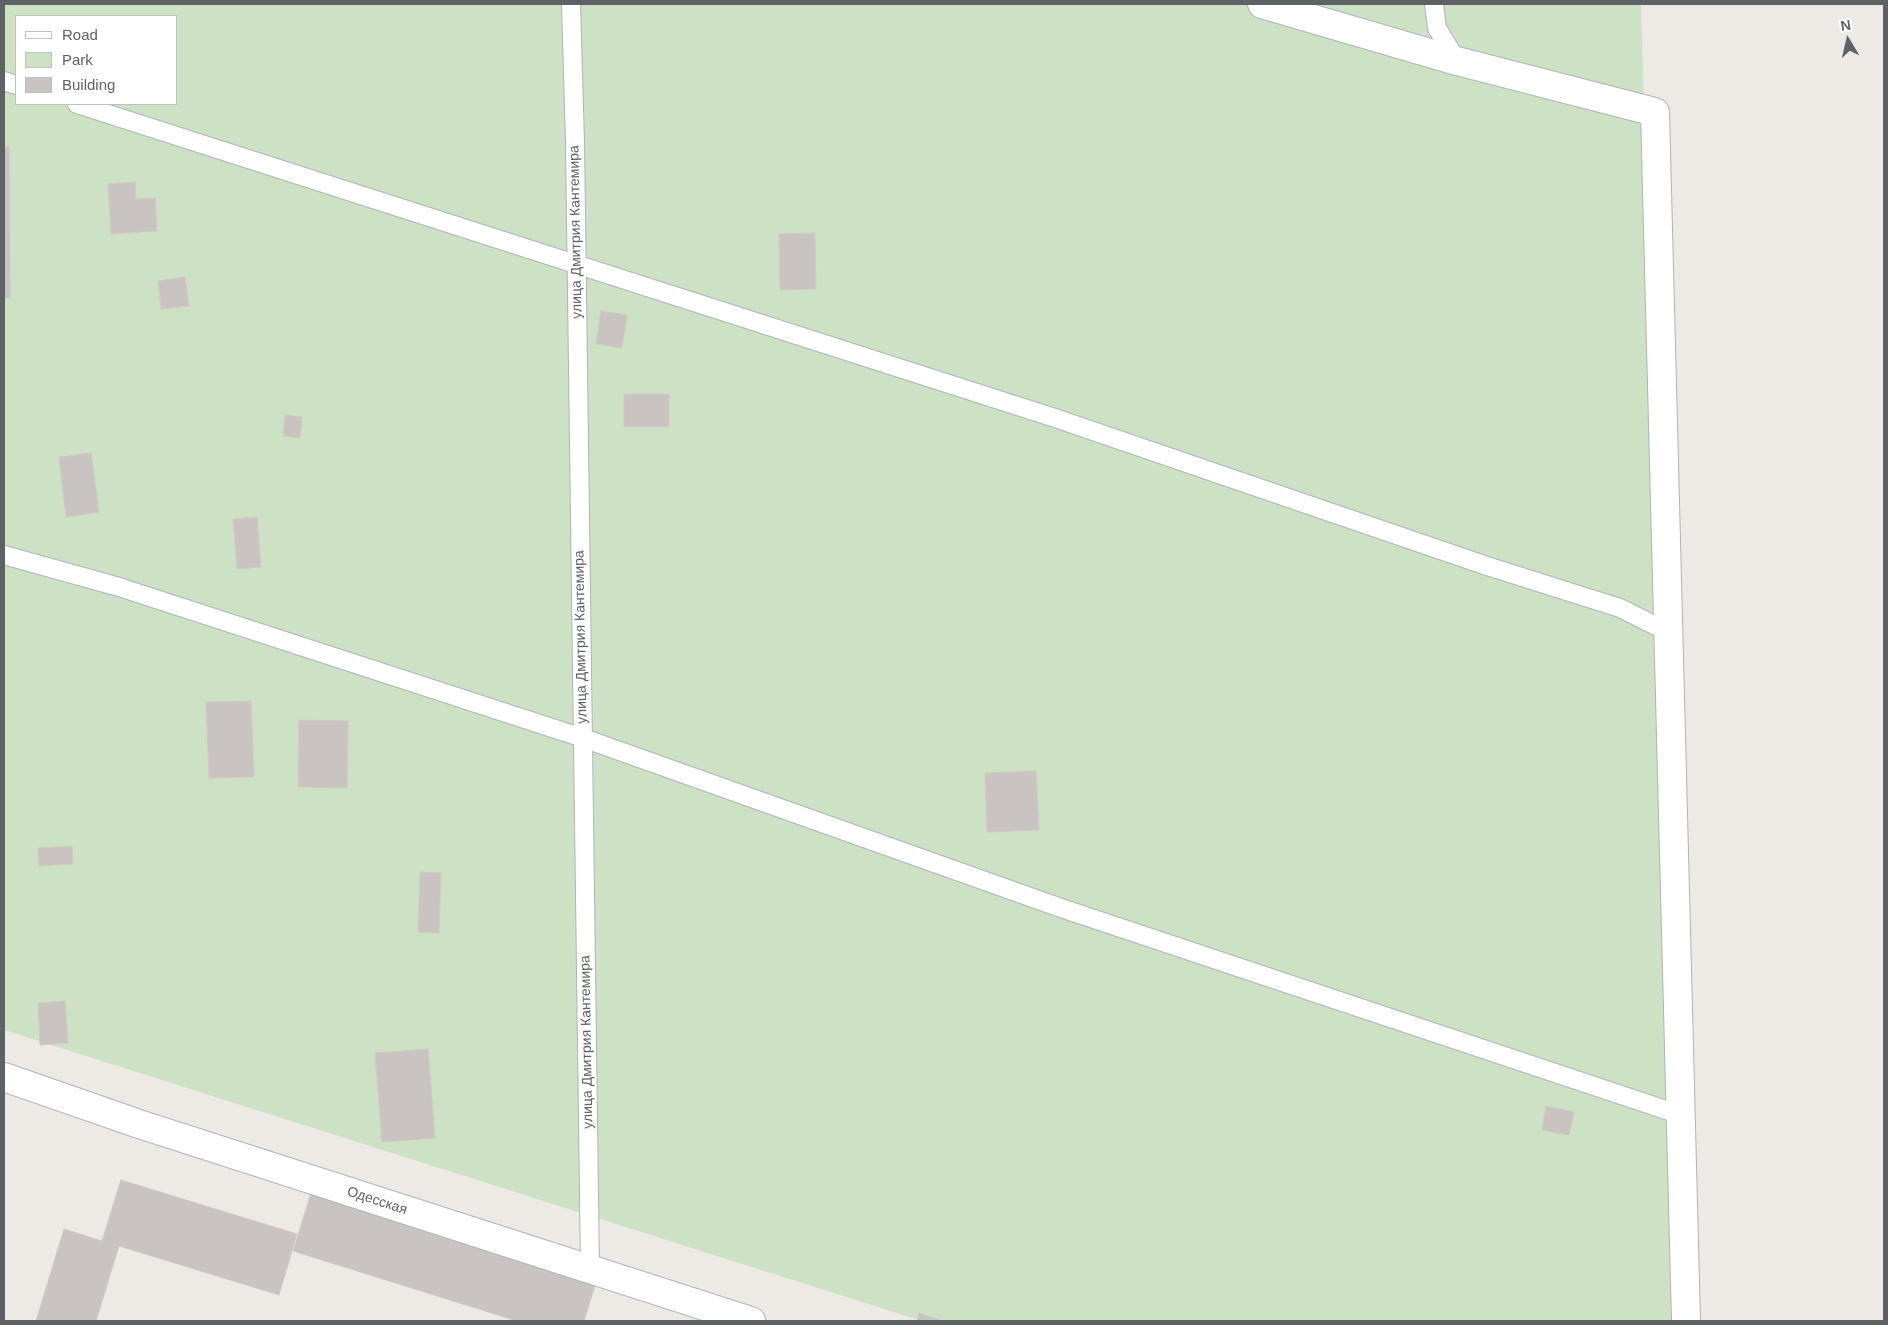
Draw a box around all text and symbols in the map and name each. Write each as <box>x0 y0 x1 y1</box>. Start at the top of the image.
legend <box>15 15 178 105</box>
north arrow <box>1823 15 1873 65</box>
text: N <box>1839 16 1852 34</box>
text: Road <box>62 26 98 43</box>
text: Park <box>62 51 93 68</box>
text: Building <box>62 76 115 93</box>
street label: улица Дмитрия Кантемира <box>566 145 586 319</box>
street label: улица Дмитрия Кантемира <box>571 550 591 724</box>
street label: улица Дмитрия Кантемира <box>577 955 597 1129</box>
street label: Одесская <box>345 1183 409 1219</box>

